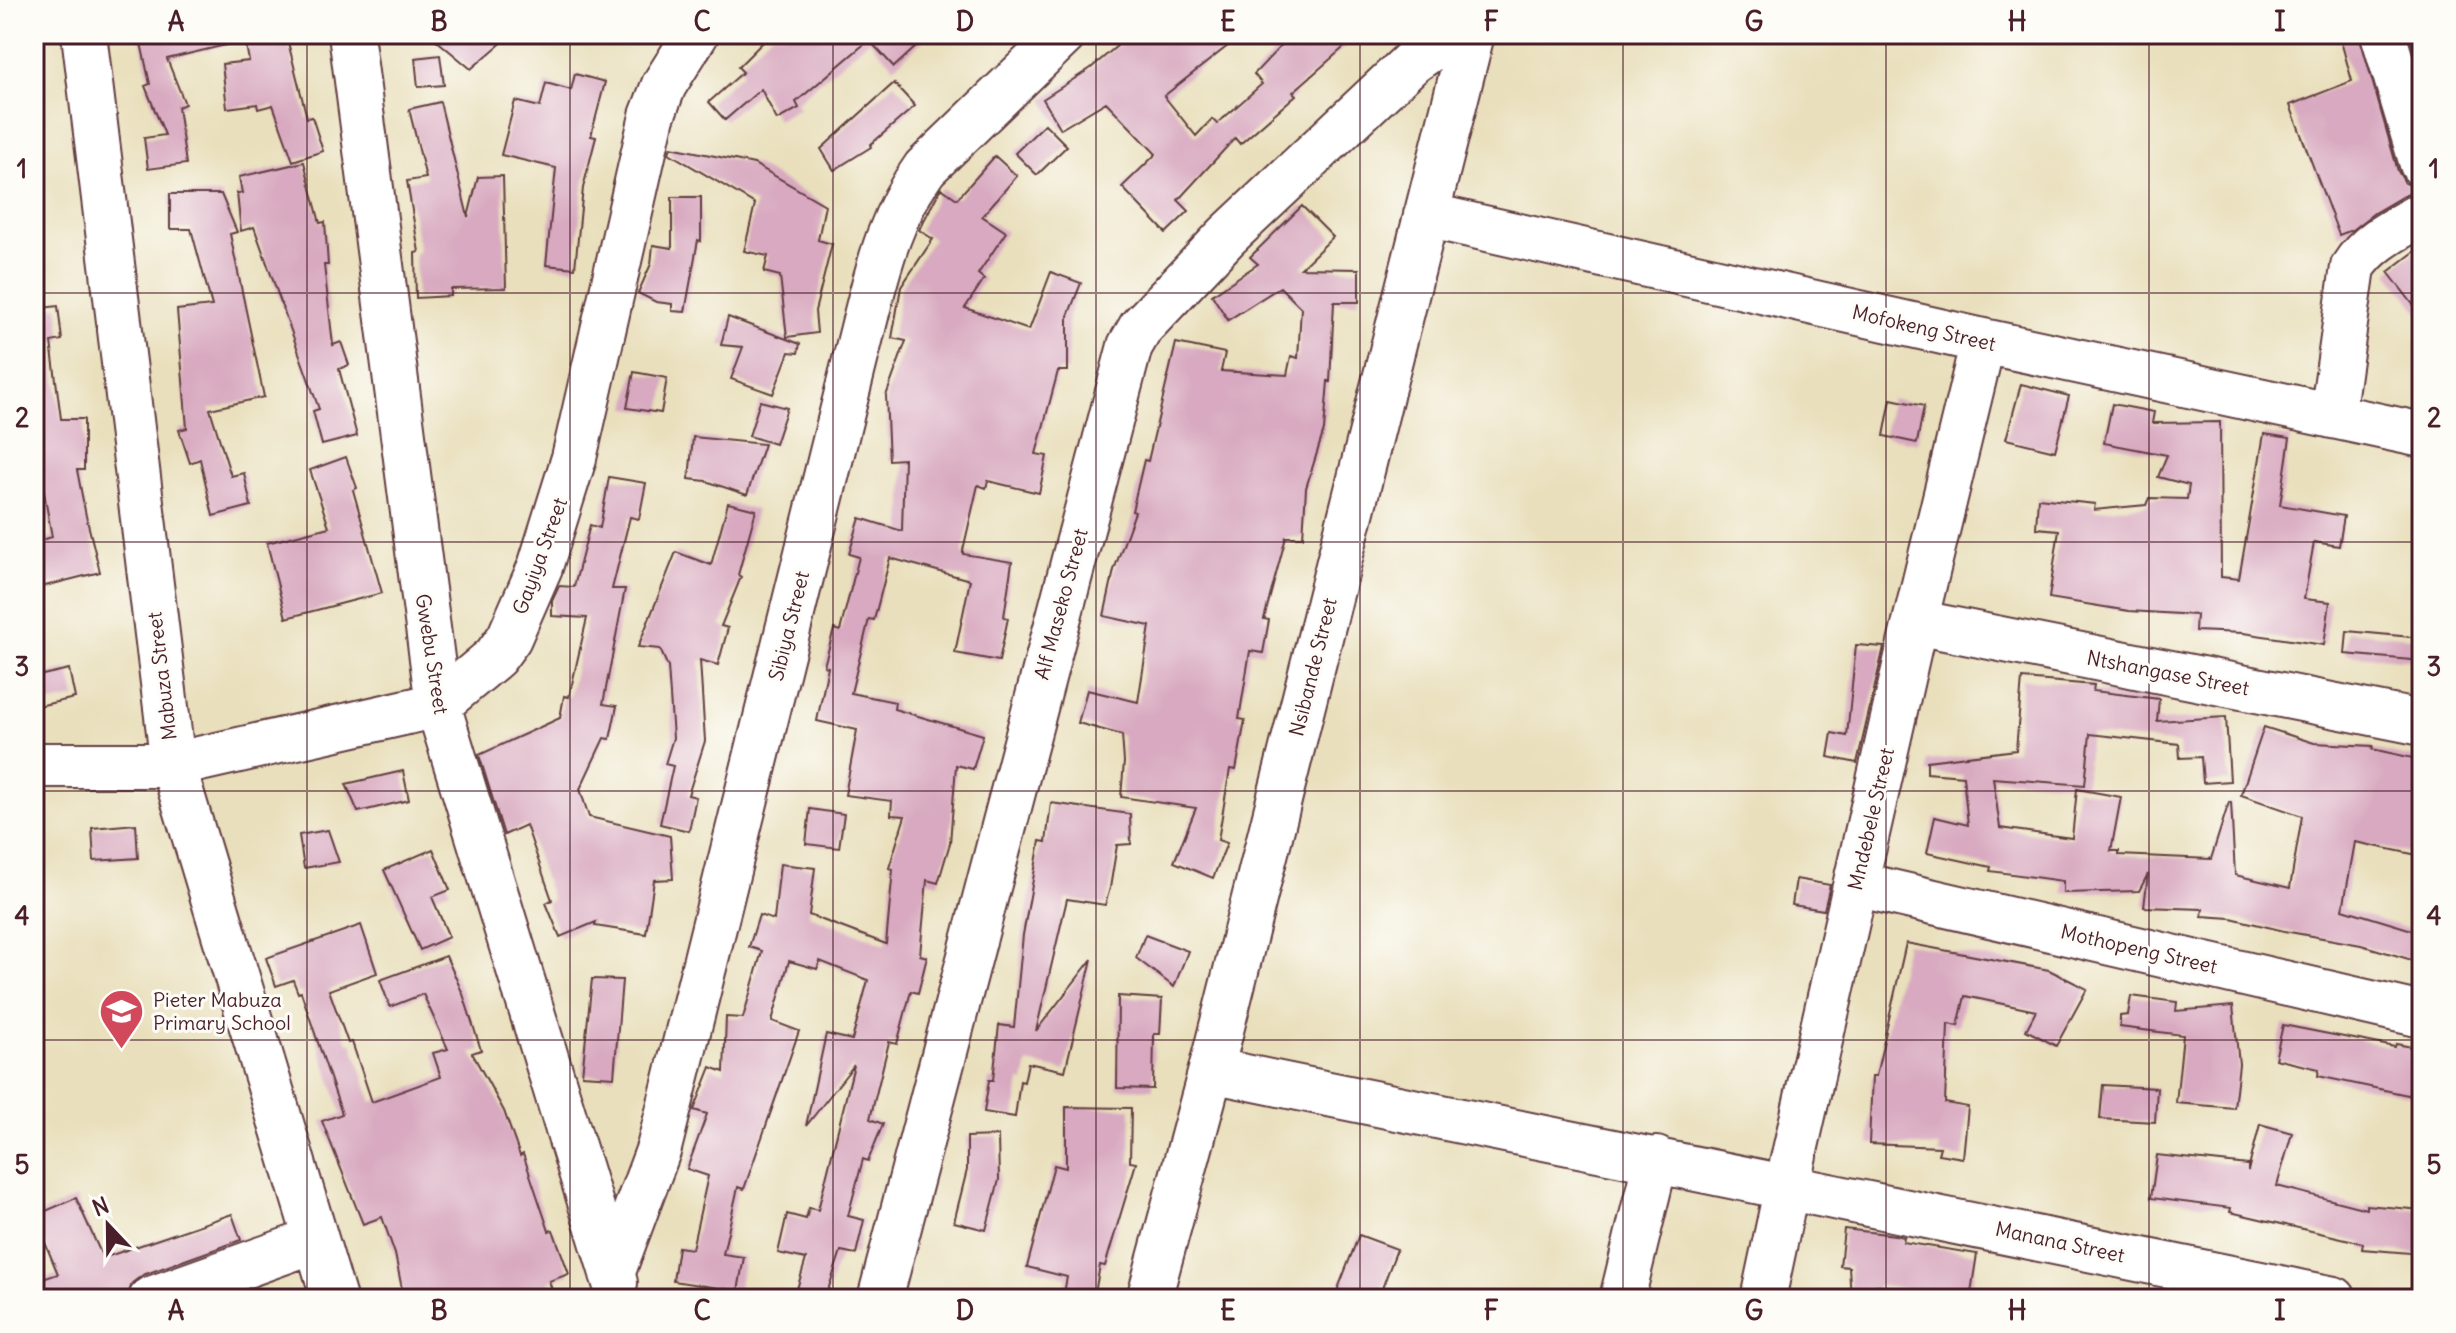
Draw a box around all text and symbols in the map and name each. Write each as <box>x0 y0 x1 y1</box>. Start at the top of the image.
text: A <box>168 5 185 38</box>
text: B <box>430 5 448 38</box>
text: C <box>693 5 711 38</box>
text: D <box>956 5 974 38</box>
text: E <box>1220 5 1236 38</box>
text: F <box>1484 5 1499 38</box>
text: G <box>1745 5 1764 38</box>
text: H <box>2008 5 2026 38</box>
text: I <box>2274 5 2286 38</box>
text: 1 <box>17 152 27 185</box>
text: 1 <box>2429 152 2439 185</box>
street label: Mofokeng Street <box>1850 299 1999 356</box>
text: 2 <box>15 401 29 434</box>
text: 2 <box>2427 401 2441 434</box>
street label: Gayiya Street <box>507 494 572 618</box>
street label: Alf Maseko Street <box>1028 525 1093 682</box>
street label: Sibiya Street <box>763 568 814 683</box>
street label: Gwebu Street <box>411 592 454 716</box>
street label: Nsibande Street <box>1283 595 1342 739</box>
street label: Mabuza Street <box>141 610 182 742</box>
street label: Ntshangase Street <box>2085 645 2252 701</box>
text: 3 <box>15 650 29 683</box>
text: 3 <box>2427 650 2441 683</box>
street label: Mndebele Street <box>1842 745 1899 893</box>
text: 4 <box>14 899 30 932</box>
text: 4 <box>2426 899 2442 932</box>
street label: Mothopeng Street <box>2058 918 2220 979</box>
school or university icon: Pieter Mabuza Primary School <box>98 987 146 1050</box>
place label: Pieter Mabuza Primary School <box>153 987 291 1035</box>
text: 5 <box>15 1148 30 1181</box>
text: 5 <box>2427 1148 2442 1181</box>
north arrow <box>68 1185 148 1265</box>
text: N <box>88 1191 113 1222</box>
street label: Manana Street <box>1993 1216 2127 1267</box>
text: A <box>168 1294 185 1327</box>
text: B <box>430 1294 448 1327</box>
text: C <box>693 1294 711 1327</box>
text: D <box>956 1294 974 1327</box>
text: E <box>1220 1294 1236 1327</box>
text: F <box>1484 1294 1499 1327</box>
text: G <box>1745 1294 1764 1327</box>
text: H <box>2008 1294 2026 1327</box>
text: I <box>2274 1294 2286 1327</box>

